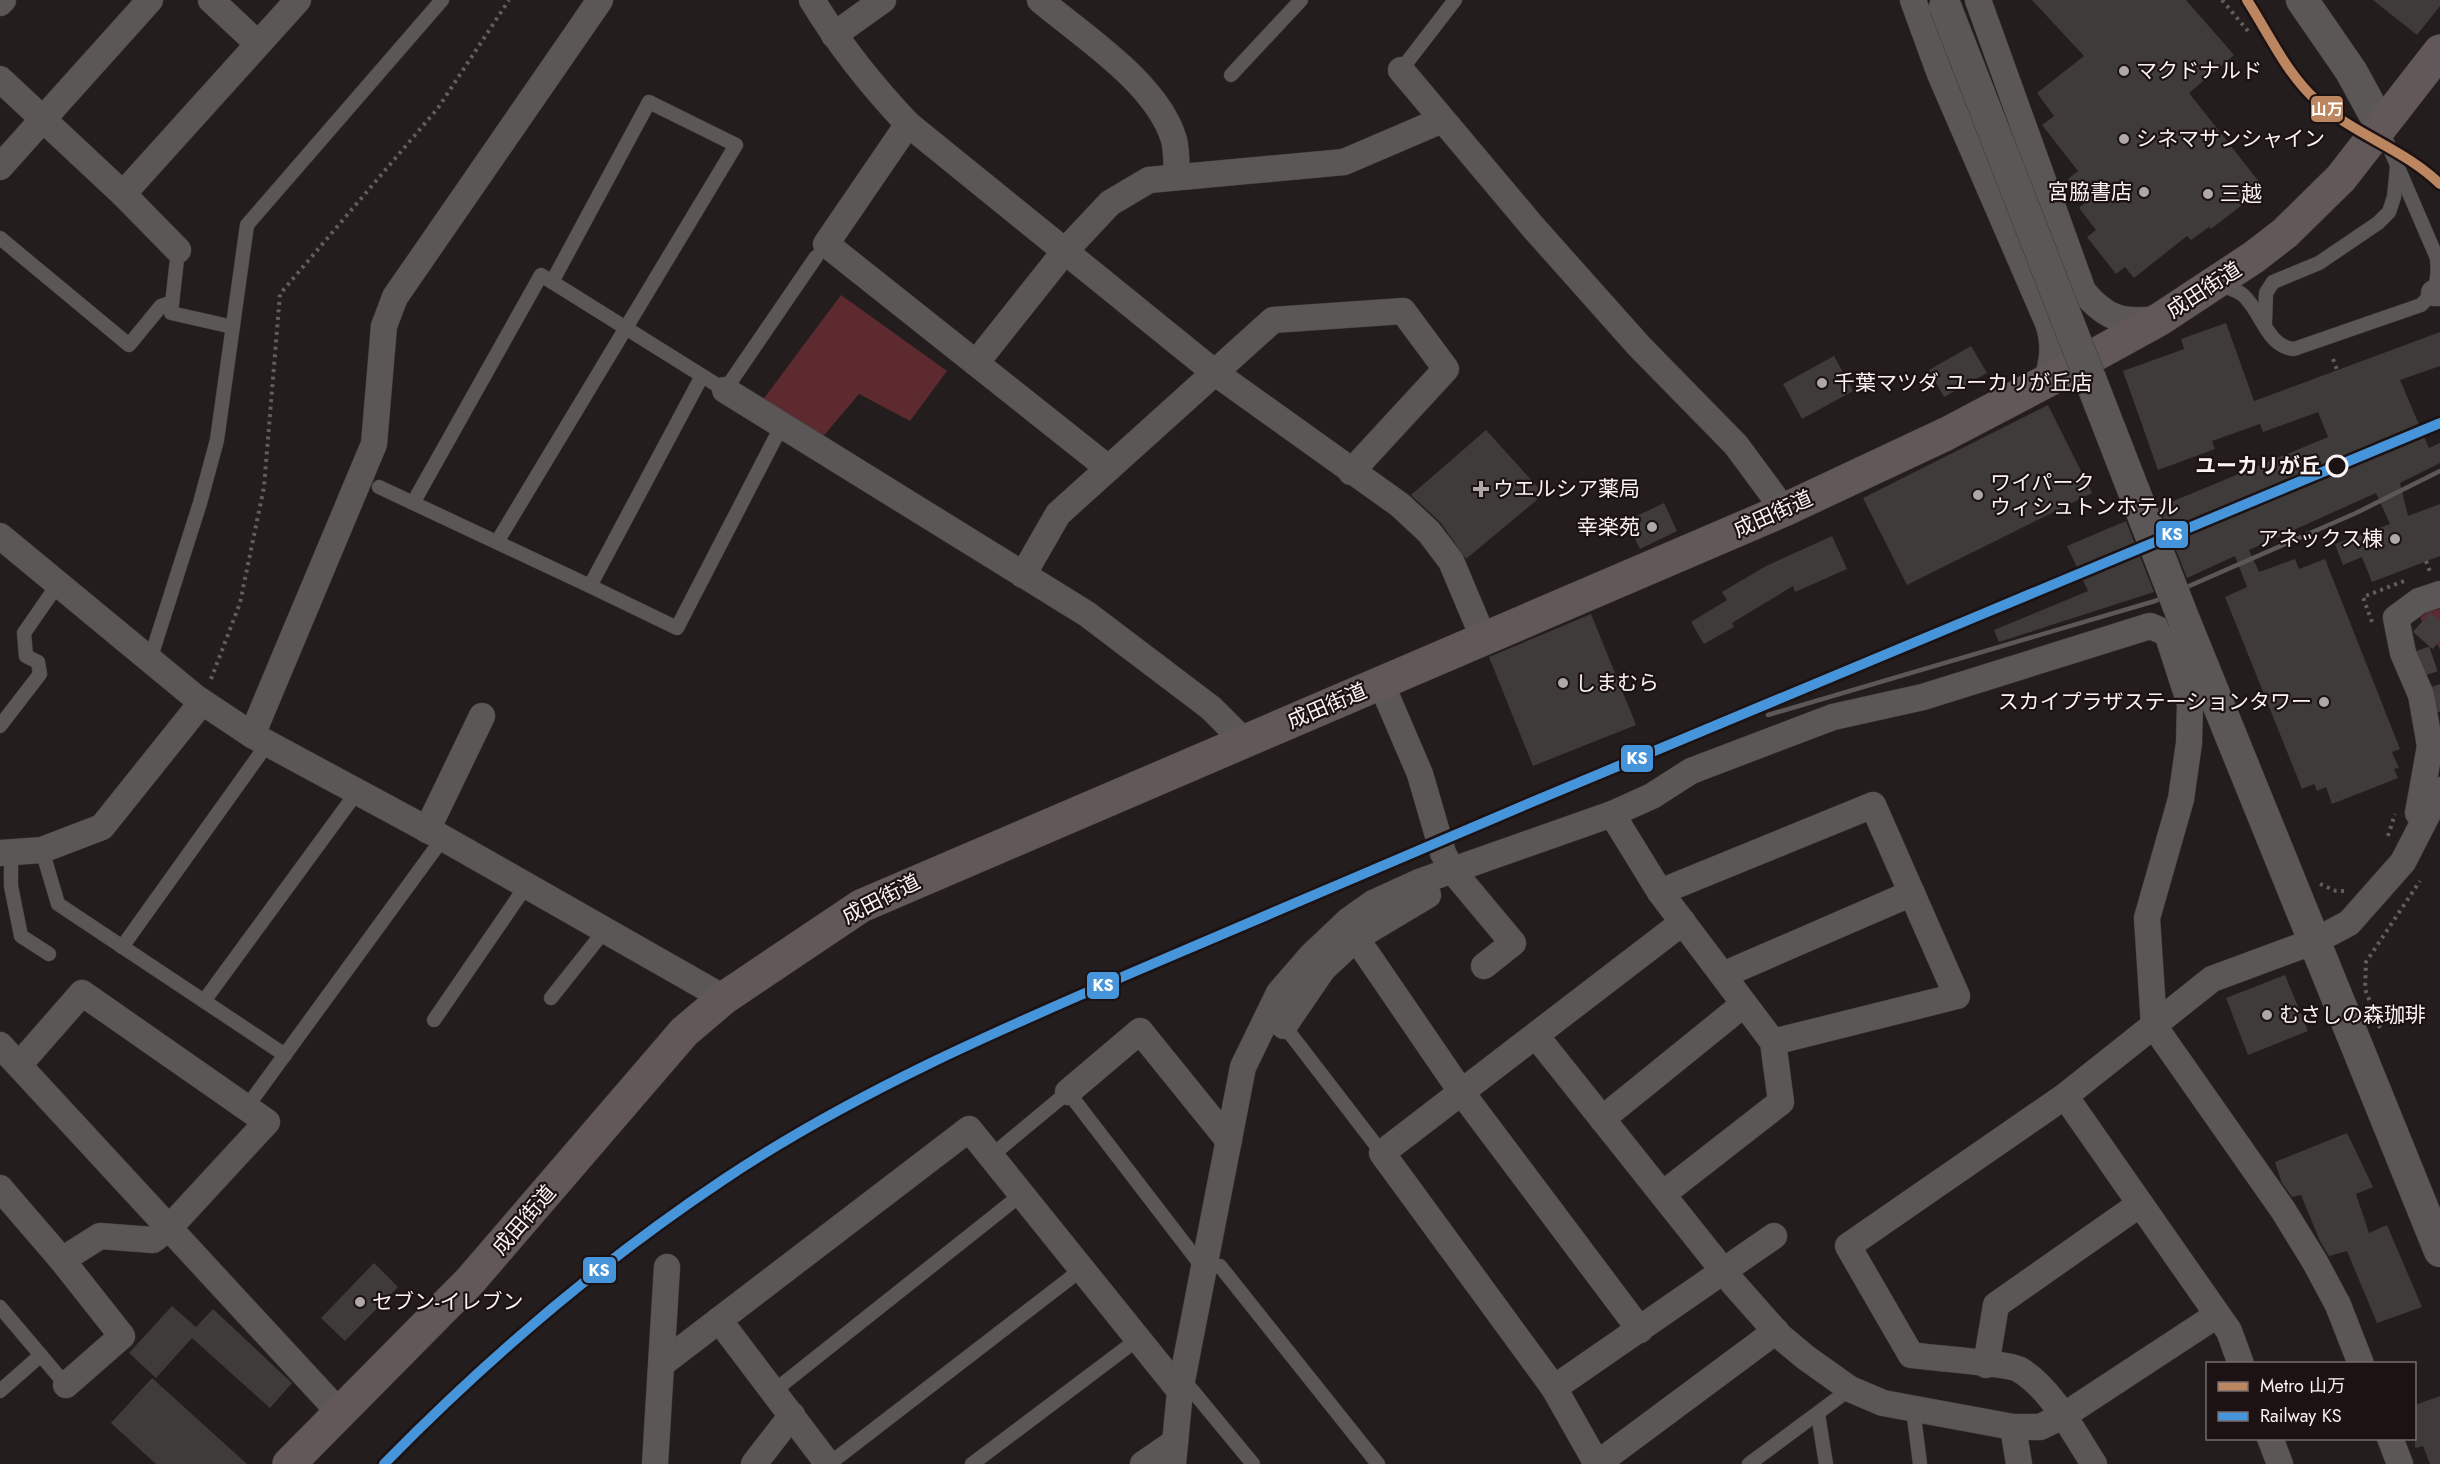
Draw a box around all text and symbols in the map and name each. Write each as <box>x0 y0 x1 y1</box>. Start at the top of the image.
place label: マクドナルド <box>2136 56 2262 86</box>
marker: マクドナルド <box>2117 64 2131 78</box>
line badge: 山万 <box>2310 95 2344 123</box>
text: 山万 <box>2311 98 2343 121</box>
place label: シネマサンシャイン <box>2136 124 2325 154</box>
marker: シネマサンシャイン <box>2117 132 2131 146</box>
place label: 宮脇書店 <box>2048 177 2132 207</box>
place label: 三越 <box>2220 179 2262 209</box>
marker: 宮脇書店 <box>2137 185 2151 199</box>
marker: 三越 <box>2201 187 2215 201</box>
street label: 成田街道 <box>2161 255 2247 325</box>
place label: 千葉マツダ ユーカリが丘店 <box>1834 368 2092 398</box>
marker: 千葉マツダ ユーカリが丘店 <box>1815 376 1829 390</box>
place label: ユーカリが丘 <box>2195 451 2321 481</box>
marker: ユーカリが丘 <box>2326 455 2348 477</box>
place label: ワイパーク ウィシュトンホテル <box>1990 468 2179 522</box>
place label: ウエルシア薬局 <box>1493 474 1640 504</box>
marker: ウエルシア薬局 <box>1474 482 1488 496</box>
street label: 成田街道 <box>1729 483 1817 545</box>
marker: ワイパーク ウィシュトンホテル <box>1971 488 1985 502</box>
place label: 幸楽苑 <box>1577 512 1640 542</box>
marker: 幸楽苑 <box>1645 520 1659 534</box>
line badge: KS <box>2155 520 2189 549</box>
text: KS <box>2161 523 2183 546</box>
place label: アネックス棟 <box>2258 524 2383 554</box>
marker: アネックス棟 <box>2388 532 2402 546</box>
place label: しまむら <box>1575 668 1659 698</box>
street label: 成田街道 <box>1282 676 1372 736</box>
marker: しまむら <box>1556 676 1570 690</box>
place label: スカイプラザステーションタワー <box>1998 687 2312 717</box>
marker: スカイプラザステーションタワー <box>2317 695 2331 709</box>
line badge: KS <box>1620 744 1654 773</box>
text: KS <box>1626 747 1648 770</box>
street label: 成田街道 <box>837 867 925 931</box>
line badge: KS <box>1086 971 1120 1000</box>
text: KS <box>1092 974 1114 997</box>
place label: むさしの森珈琲 <box>2279 1000 2426 1030</box>
marker: むさしの森珈琲 <box>2260 1008 2274 1022</box>
street label: 成田街道 <box>485 1178 563 1262</box>
line badge: KS <box>582 1256 617 1284</box>
text: KS <box>588 1259 610 1282</box>
place label: セブン-イレブン <box>372 1287 523 1317</box>
marker: セブン-イレブン <box>353 1295 367 1309</box>
legend <box>2206 1362 2416 1440</box>
text: Metro 山万 <box>2260 1373 2345 1399</box>
text: Railway KS <box>2260 1403 2342 1429</box>

